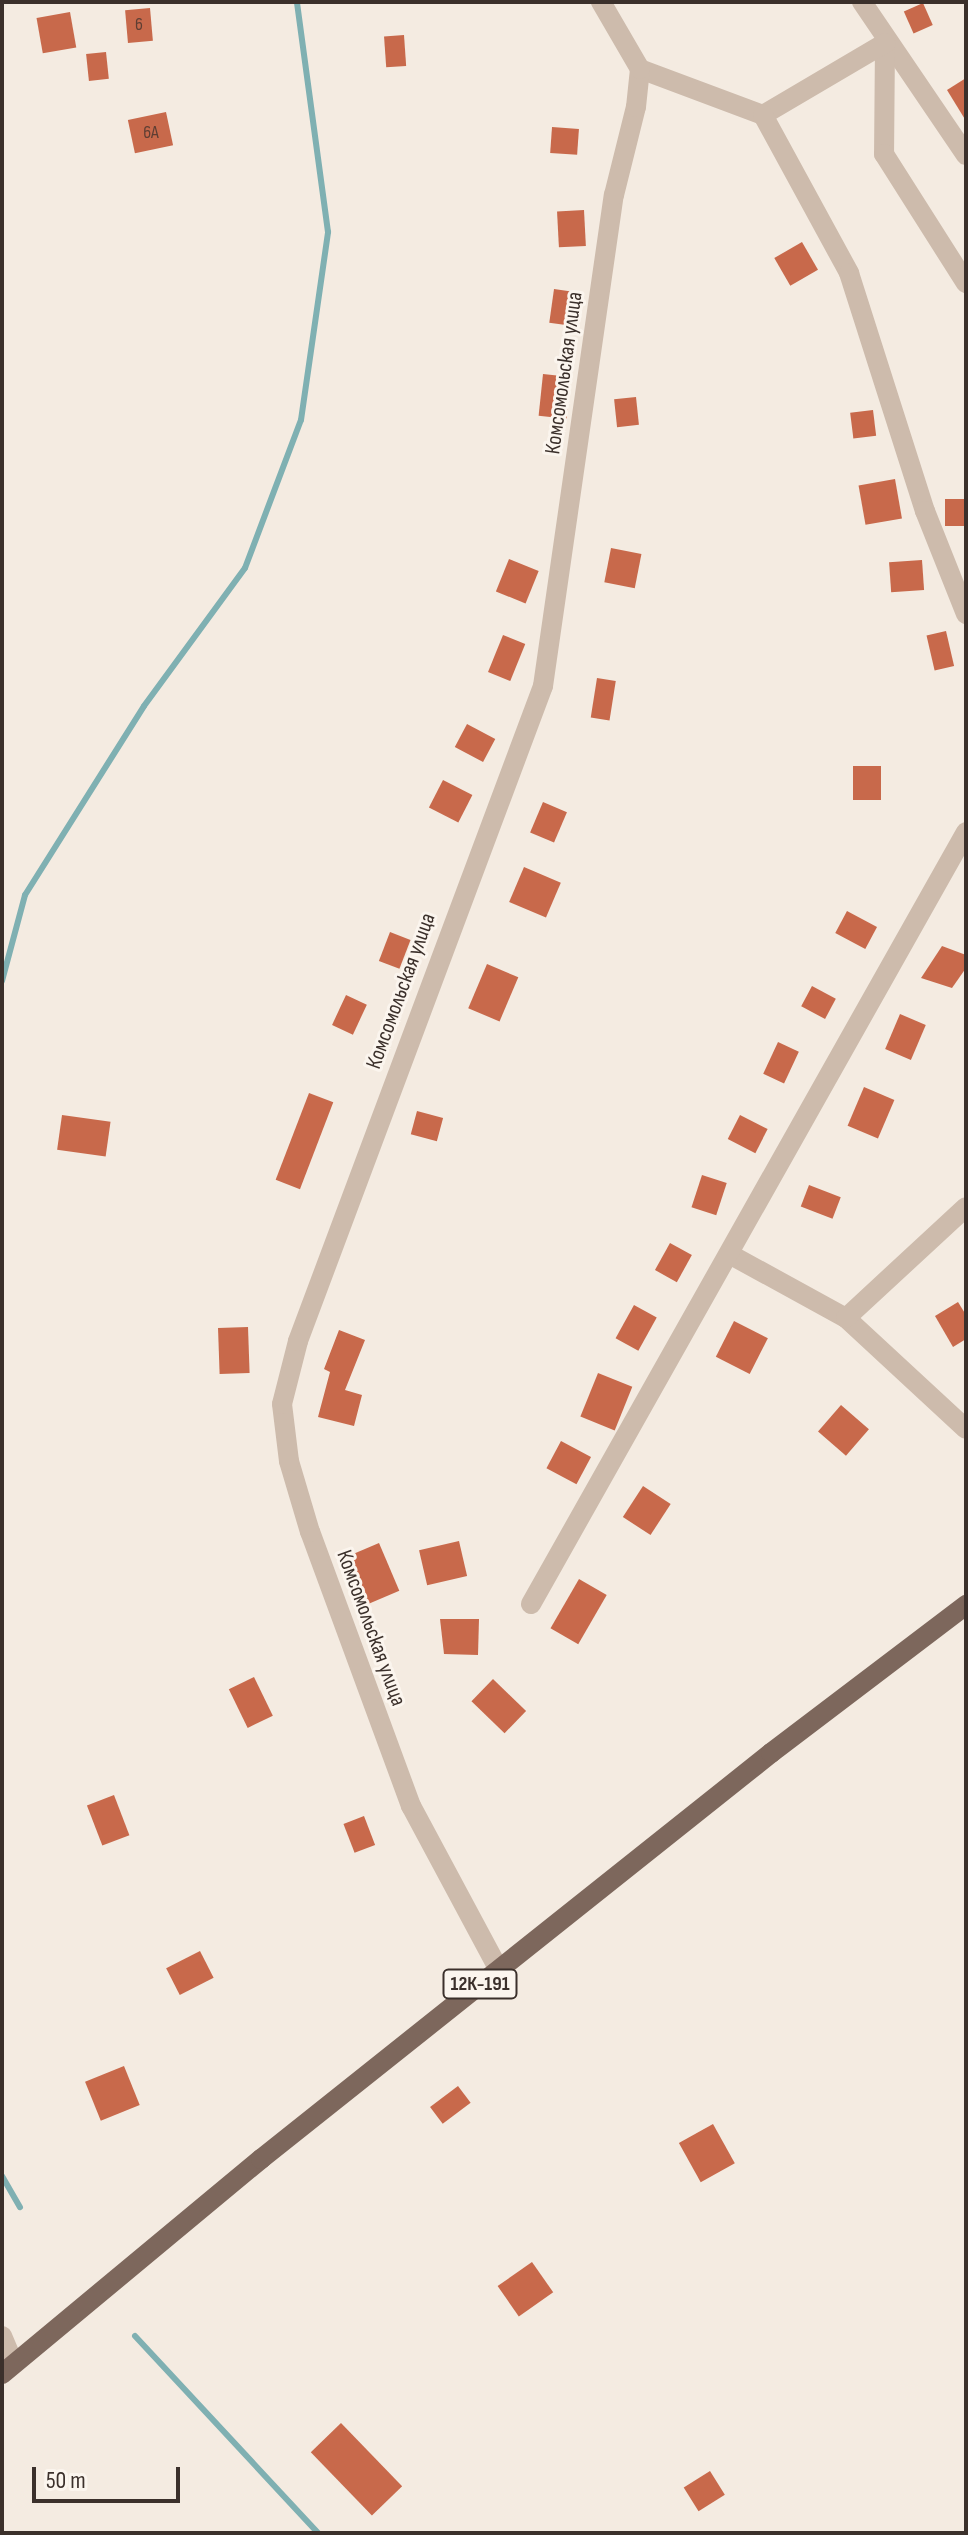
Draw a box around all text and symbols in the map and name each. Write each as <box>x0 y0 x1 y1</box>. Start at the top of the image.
house number: 6 <box>135 14 143 36</box>
house number: 6А <box>143 122 159 144</box>
street label: Комсомольская улица <box>540 290 588 456</box>
street label: Комсомольская улица <box>361 910 441 1072</box>
street label: Комсомольская улица <box>331 1547 411 1709</box>
road number: 12К-191 <box>442 1968 518 2000</box>
scale bar <box>36 2451 184 2501</box>
text: 50 m <box>46 2466 86 2495</box>

